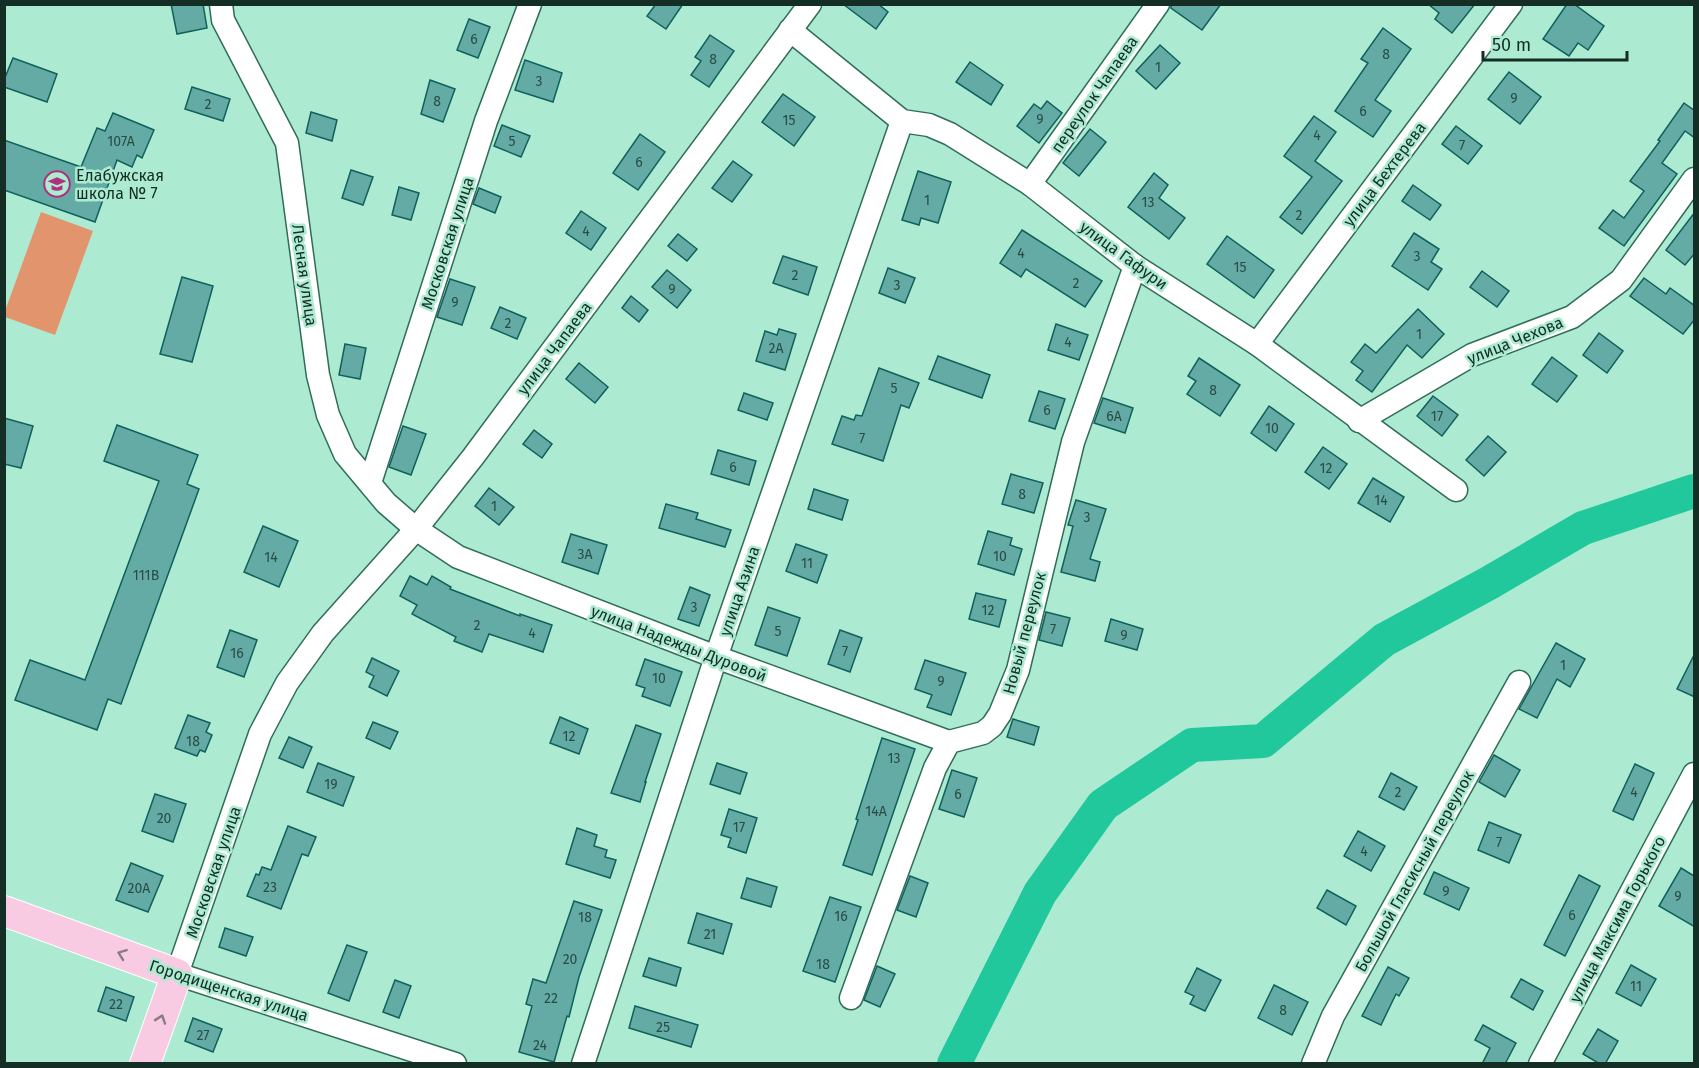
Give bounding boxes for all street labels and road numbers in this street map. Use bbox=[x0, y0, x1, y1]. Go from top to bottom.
street label: переулок Чапаева bbox=[1047, 32, 1142, 156]
street label: улица Бехтерева bbox=[1339, 118, 1430, 230]
street label: Московская улица bbox=[417, 175, 478, 312]
street label: улица Гафури bbox=[1076, 217, 1171, 294]
street label: Лесная улица bbox=[288, 223, 321, 327]
street label: улица Чапаева bbox=[513, 298, 596, 399]
street label: улица Чехова bbox=[1464, 313, 1566, 368]
street label: улица Азина bbox=[715, 544, 764, 639]
street label: Новый переулок bbox=[999, 569, 1050, 696]
street label: улица Надежды Дуровой bbox=[588, 601, 769, 686]
street label: Большой Гласисный переулок bbox=[1351, 767, 1478, 975]
street label: Московская улица bbox=[182, 804, 245, 940]
street label: улица Максима Горького bbox=[1565, 833, 1669, 1006]
street label: Городищенская улица bbox=[147, 956, 311, 1025]

